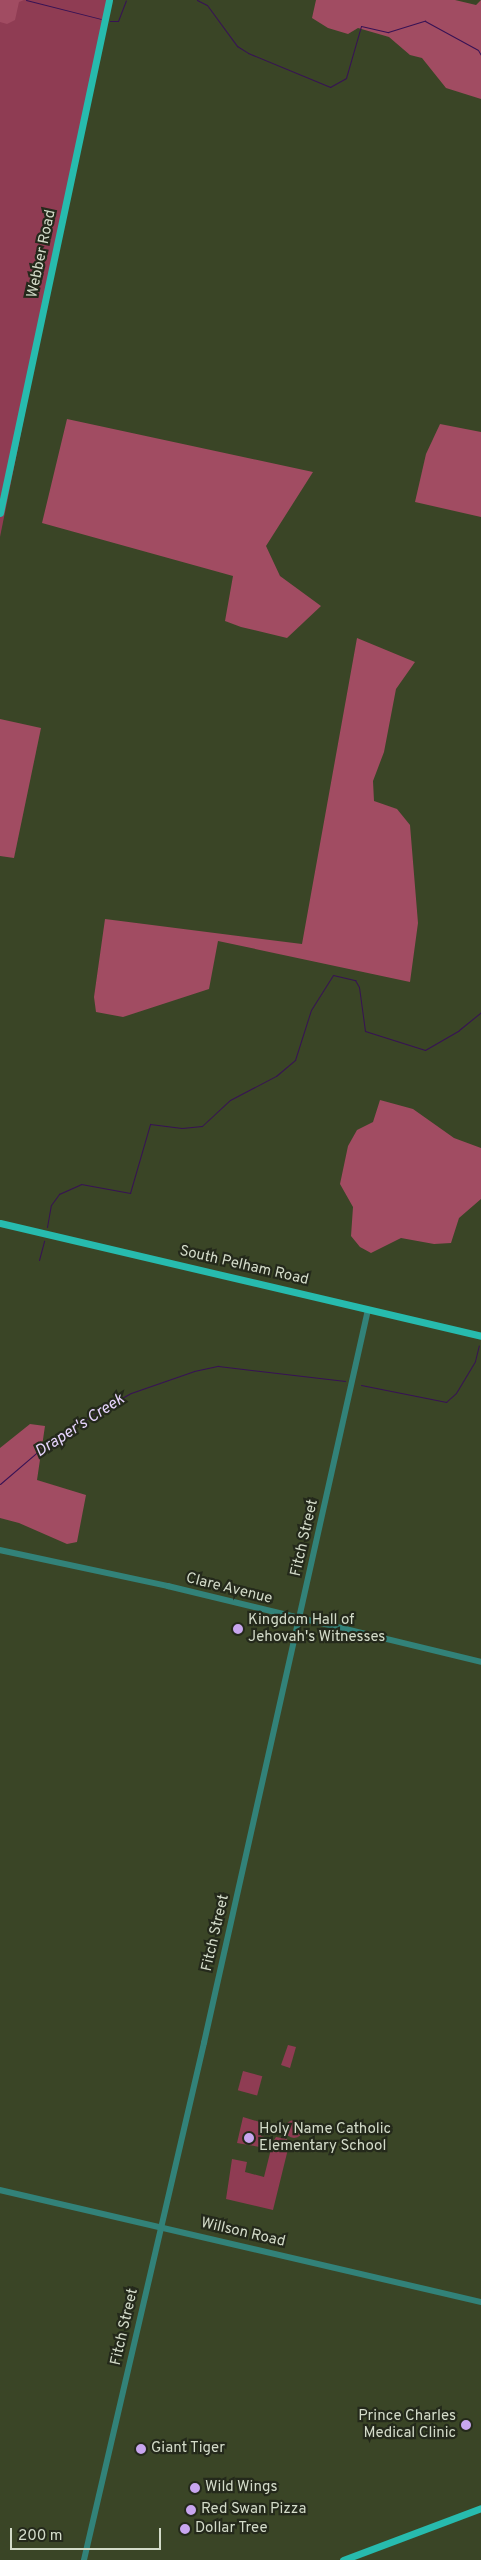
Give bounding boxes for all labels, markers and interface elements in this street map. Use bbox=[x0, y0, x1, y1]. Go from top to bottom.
street label: Webber Road bbox=[24, 208, 60, 300]
street label: South Pelham Road bbox=[178, 1242, 310, 1290]
water label: Draper's Creek bbox=[32, 1390, 128, 1462]
street label: Fitch Street bbox=[287, 1498, 323, 1578]
street label: Clare Avenue bbox=[184, 1570, 274, 1608]
place label: Kingdom Hall of Jehovah's Witnesses bbox=[248, 1611, 386, 1646]
marker: Kingdom Hall of Jehovah's Witnesses bbox=[232, 1623, 244, 1635]
street label: Fitch Street bbox=[198, 1893, 234, 1973]
place label: Holy Name Catholic Elementary School bbox=[259, 2120, 391, 2155]
marker: Holy Name Catholic Elementary School bbox=[243, 2132, 255, 2144]
street label: Willson Road bbox=[199, 2215, 287, 2251]
street label: Fitch Street bbox=[107, 2287, 143, 2367]
place label: Prince Charles Medical Clinic bbox=[358, 2407, 456, 2442]
marker: Prince Charles Medical Clinic bbox=[460, 2419, 472, 2431]
place label: Giant Tiger bbox=[151, 2440, 226, 2458]
marker: Giant Tiger bbox=[135, 2443, 147, 2455]
place label: Wild Wings bbox=[205, 2479, 278, 2497]
marker: Wild Wings bbox=[189, 2482, 201, 2494]
place label: Red Swan Pizza bbox=[201, 2501, 306, 2519]
marker: Red Swan Pizza bbox=[185, 2504, 197, 2516]
scale bar bbox=[12, 2518, 164, 2550]
place label: Dollar Tree bbox=[195, 2520, 268, 2538]
marker: Dollar Tree bbox=[179, 2523, 191, 2535]
text: 200 m bbox=[18, 2527, 63, 2546]

